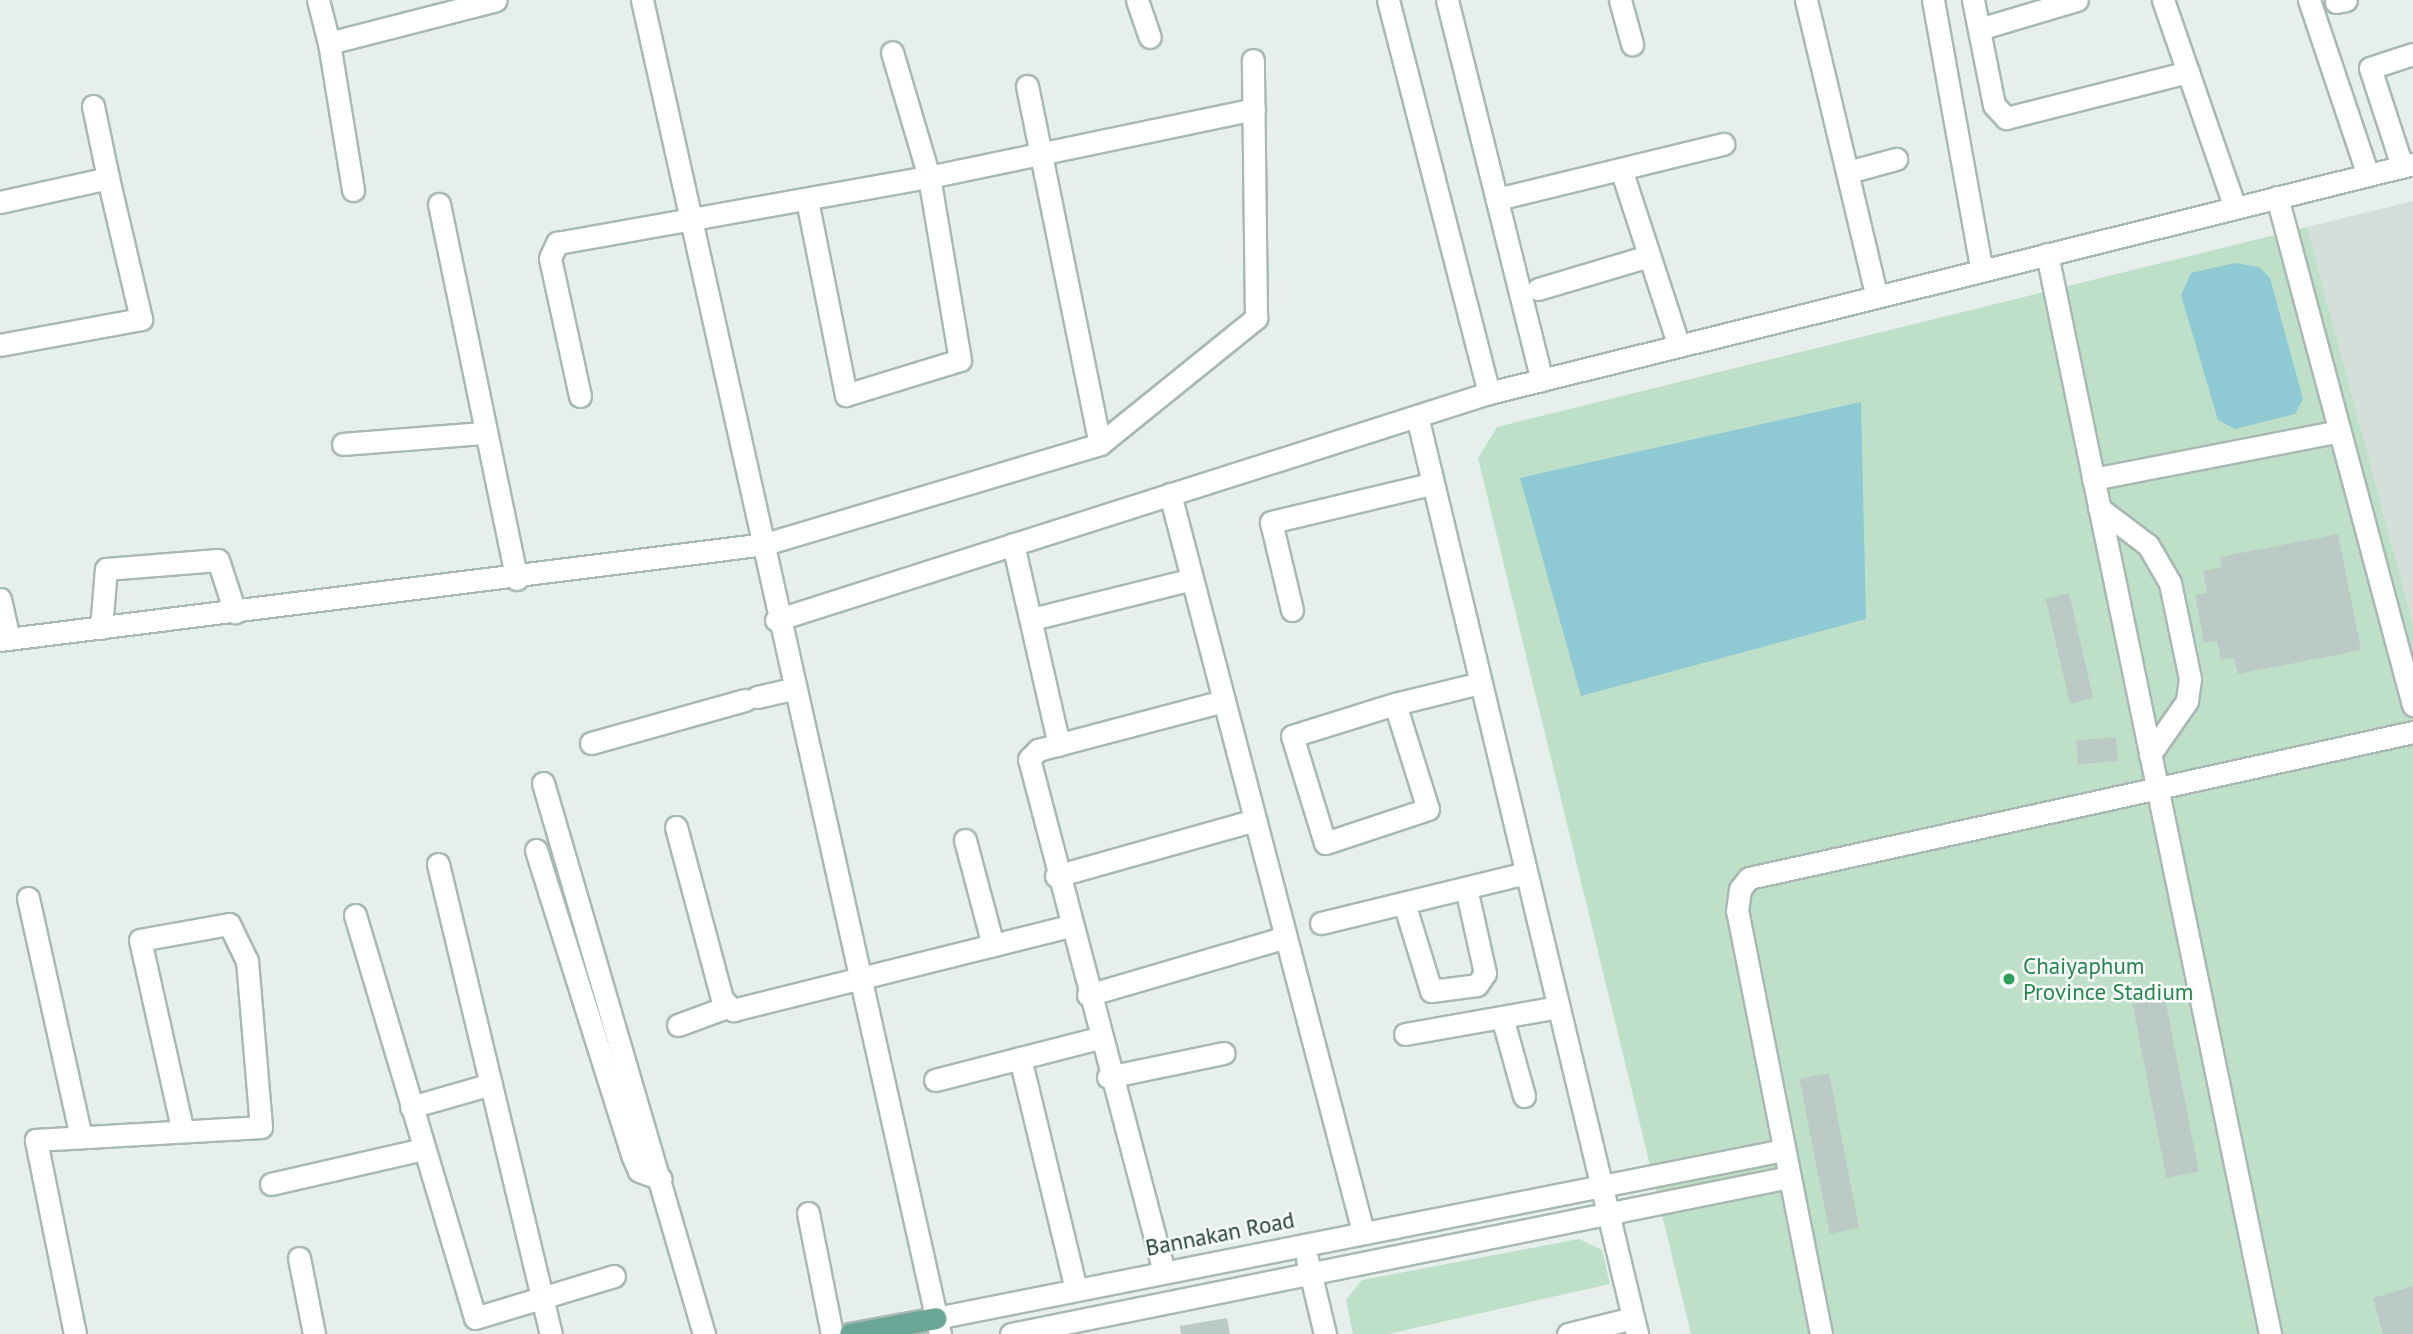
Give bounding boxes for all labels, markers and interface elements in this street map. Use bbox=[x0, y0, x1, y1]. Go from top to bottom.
place label: Chaiyaphum Province Stadium bbox=[2023, 952, 2193, 1006]
marker: Chaiyaphum Province Stadium bbox=[2001, 971, 2017, 987]
street label: Bannakan Road bbox=[1143, 1206, 1297, 1262]

